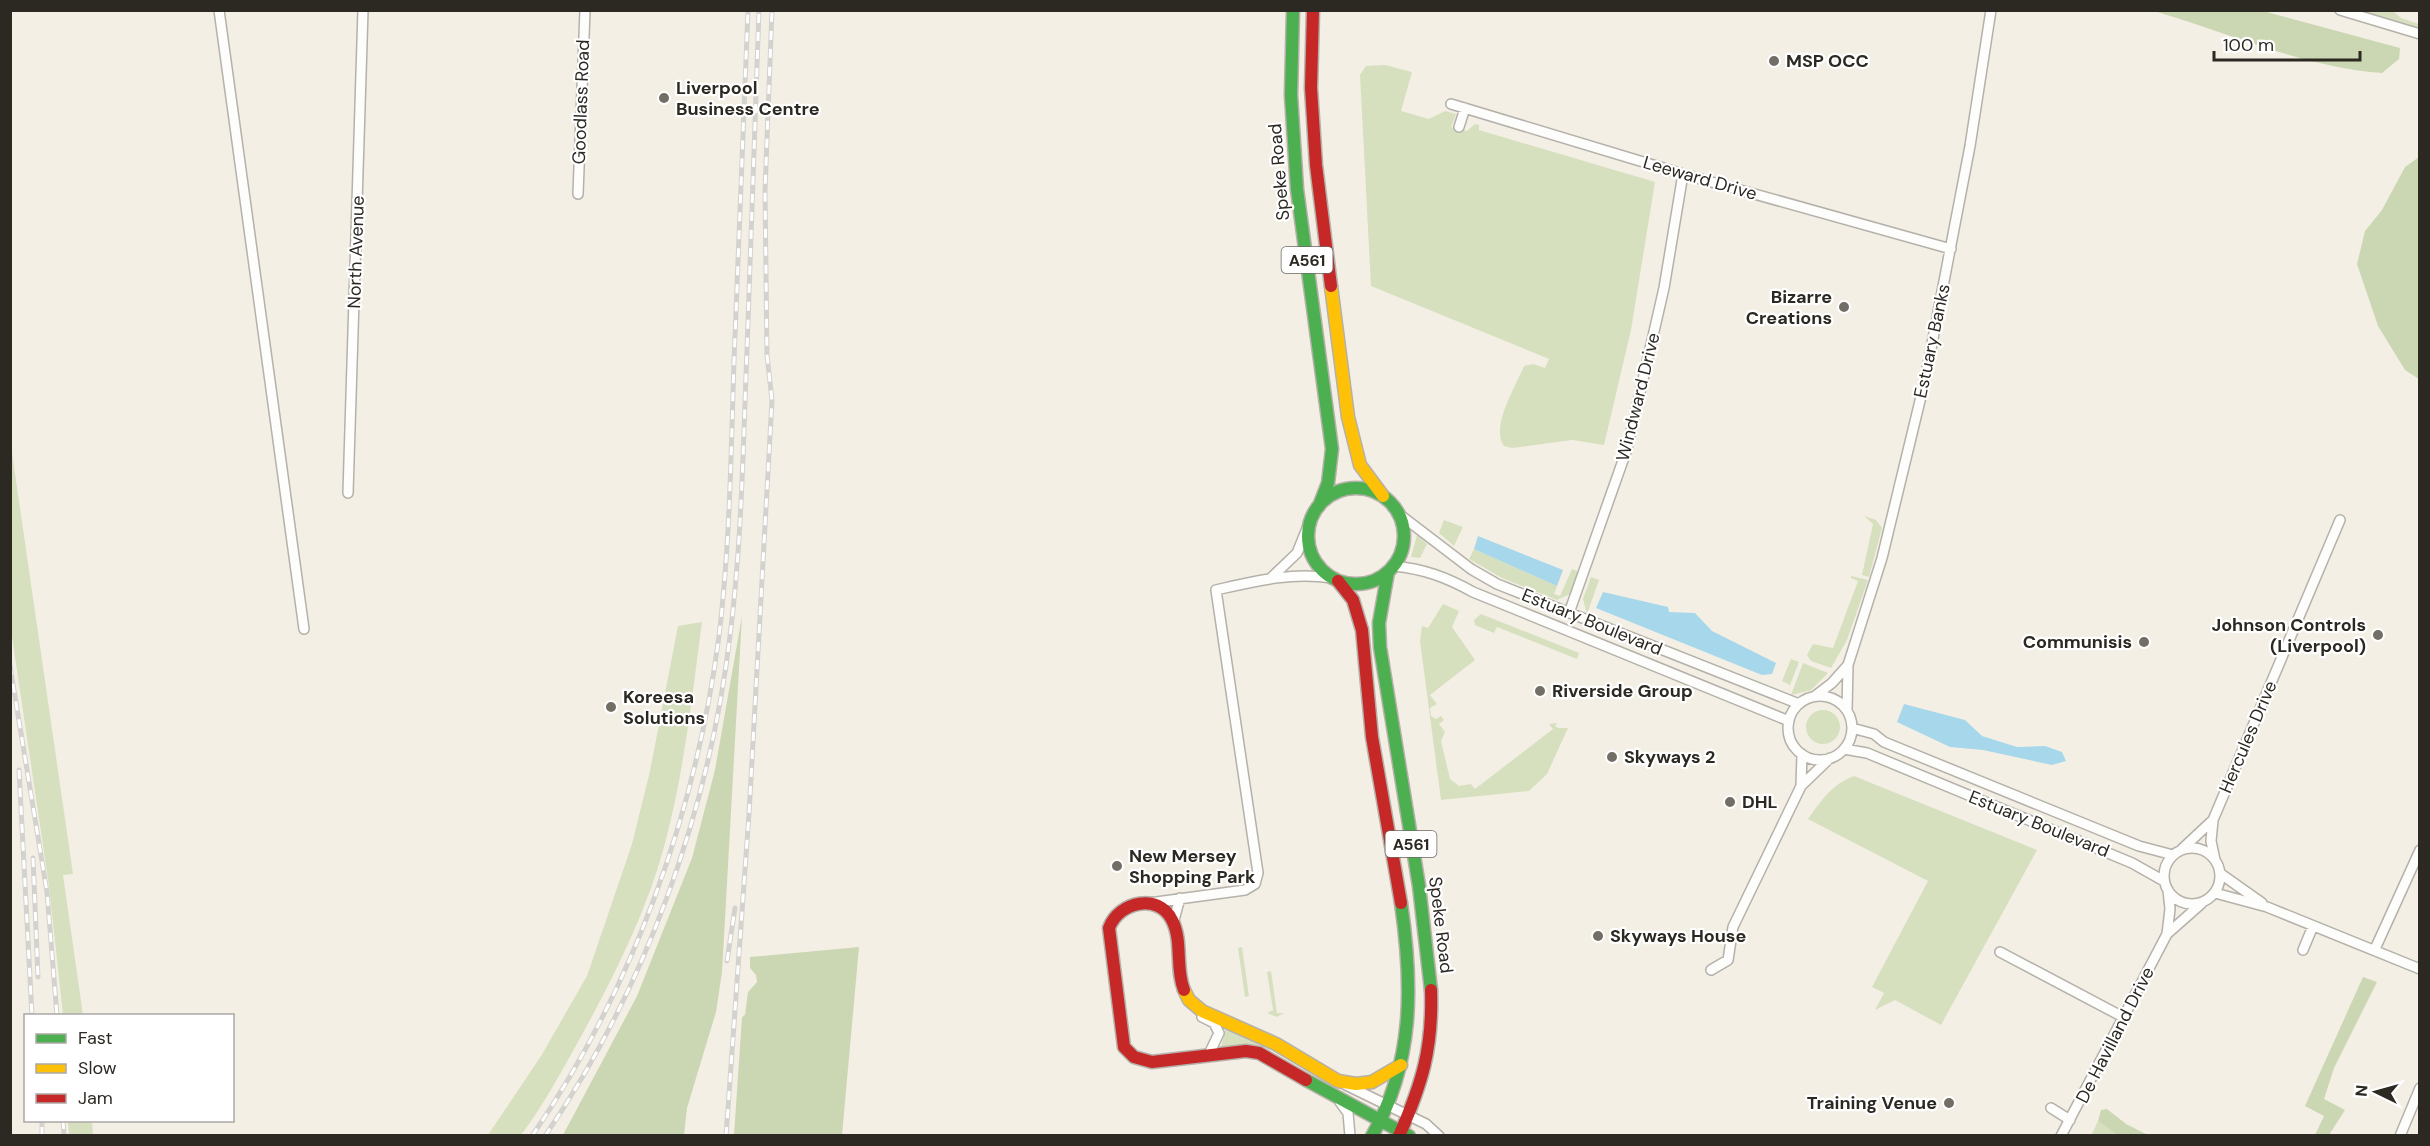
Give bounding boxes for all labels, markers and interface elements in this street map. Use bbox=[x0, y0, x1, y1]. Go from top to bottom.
scale bar bbox=[2214, 24, 2360, 62]
text: 100 m bbox=[2223, 33, 2274, 57]
street label: Goodlass Road bbox=[567, 39, 595, 165]
place label: MSP OCC bbox=[1786, 49, 1869, 73]
marker: MSP OCC bbox=[1767, 54, 1781, 68]
place label: Liverpool Business Centre bbox=[676, 76, 820, 121]
marker: Liverpool Business Centre bbox=[657, 91, 671, 105]
street label: Speke Road bbox=[1263, 122, 1295, 222]
street label: Leeward Drive bbox=[1640, 150, 1760, 206]
street label: North Avenue bbox=[342, 195, 370, 309]
road number: A561 bbox=[1282, 247, 1332, 273]
street label: Estuary Banks bbox=[1908, 282, 1956, 400]
place label: Bizarre Creations bbox=[1746, 285, 1832, 330]
marker: Bizarre Creations bbox=[1837, 300, 1851, 314]
street label: Windward Drive bbox=[1610, 330, 1666, 464]
street label: Estuary Boulevard bbox=[1518, 583, 1666, 661]
place label: Johnson Controls (Liverpool) bbox=[2211, 613, 2366, 658]
marker: Johnson Controls (Liverpool) bbox=[2371, 628, 2385, 642]
place label: Communisis bbox=[2023, 630, 2132, 654]
marker: Communisis bbox=[2137, 635, 2151, 649]
street label: Hercules Drive bbox=[2213, 677, 2283, 797]
place label: Riverside Group bbox=[1552, 679, 1693, 703]
marker: Riverside Group bbox=[1533, 684, 1547, 698]
place label: Koreesa Solutions bbox=[623, 685, 705, 730]
marker: Koreesa Solutions bbox=[604, 700, 618, 714]
place label: Skyways 2 bbox=[1624, 745, 1715, 769]
marker: Skyways 2 bbox=[1605, 750, 1619, 764]
street label: Estuary Boulevard bbox=[1965, 785, 2113, 863]
place label: DHL bbox=[1742, 790, 1778, 814]
marker: DHL bbox=[1723, 795, 1737, 809]
road number: A561 bbox=[1386, 831, 1436, 857]
place label: New Mersey Shopping Park bbox=[1129, 844, 1256, 889]
marker: New Mersey Shopping Park bbox=[1110, 859, 1124, 873]
street label: Speke Road bbox=[1423, 875, 1459, 975]
place label: Skyways House bbox=[1610, 924, 1746, 948]
marker: Skyways House bbox=[1591, 929, 1605, 943]
street label: De Havilland Drive bbox=[2070, 963, 2160, 1107]
legend bbox=[24, 1014, 234, 1122]
text: Fast bbox=[78, 1026, 113, 1050]
text: Slow bbox=[78, 1056, 117, 1080]
north arrow bbox=[2346, 1062, 2406, 1122]
text: N bbox=[2351, 1084, 2373, 1097]
text: Jam bbox=[78, 1086, 113, 1110]
place label: Training Venue bbox=[1807, 1091, 1937, 1115]
marker: Training Venue bbox=[1942, 1096, 1956, 1110]

